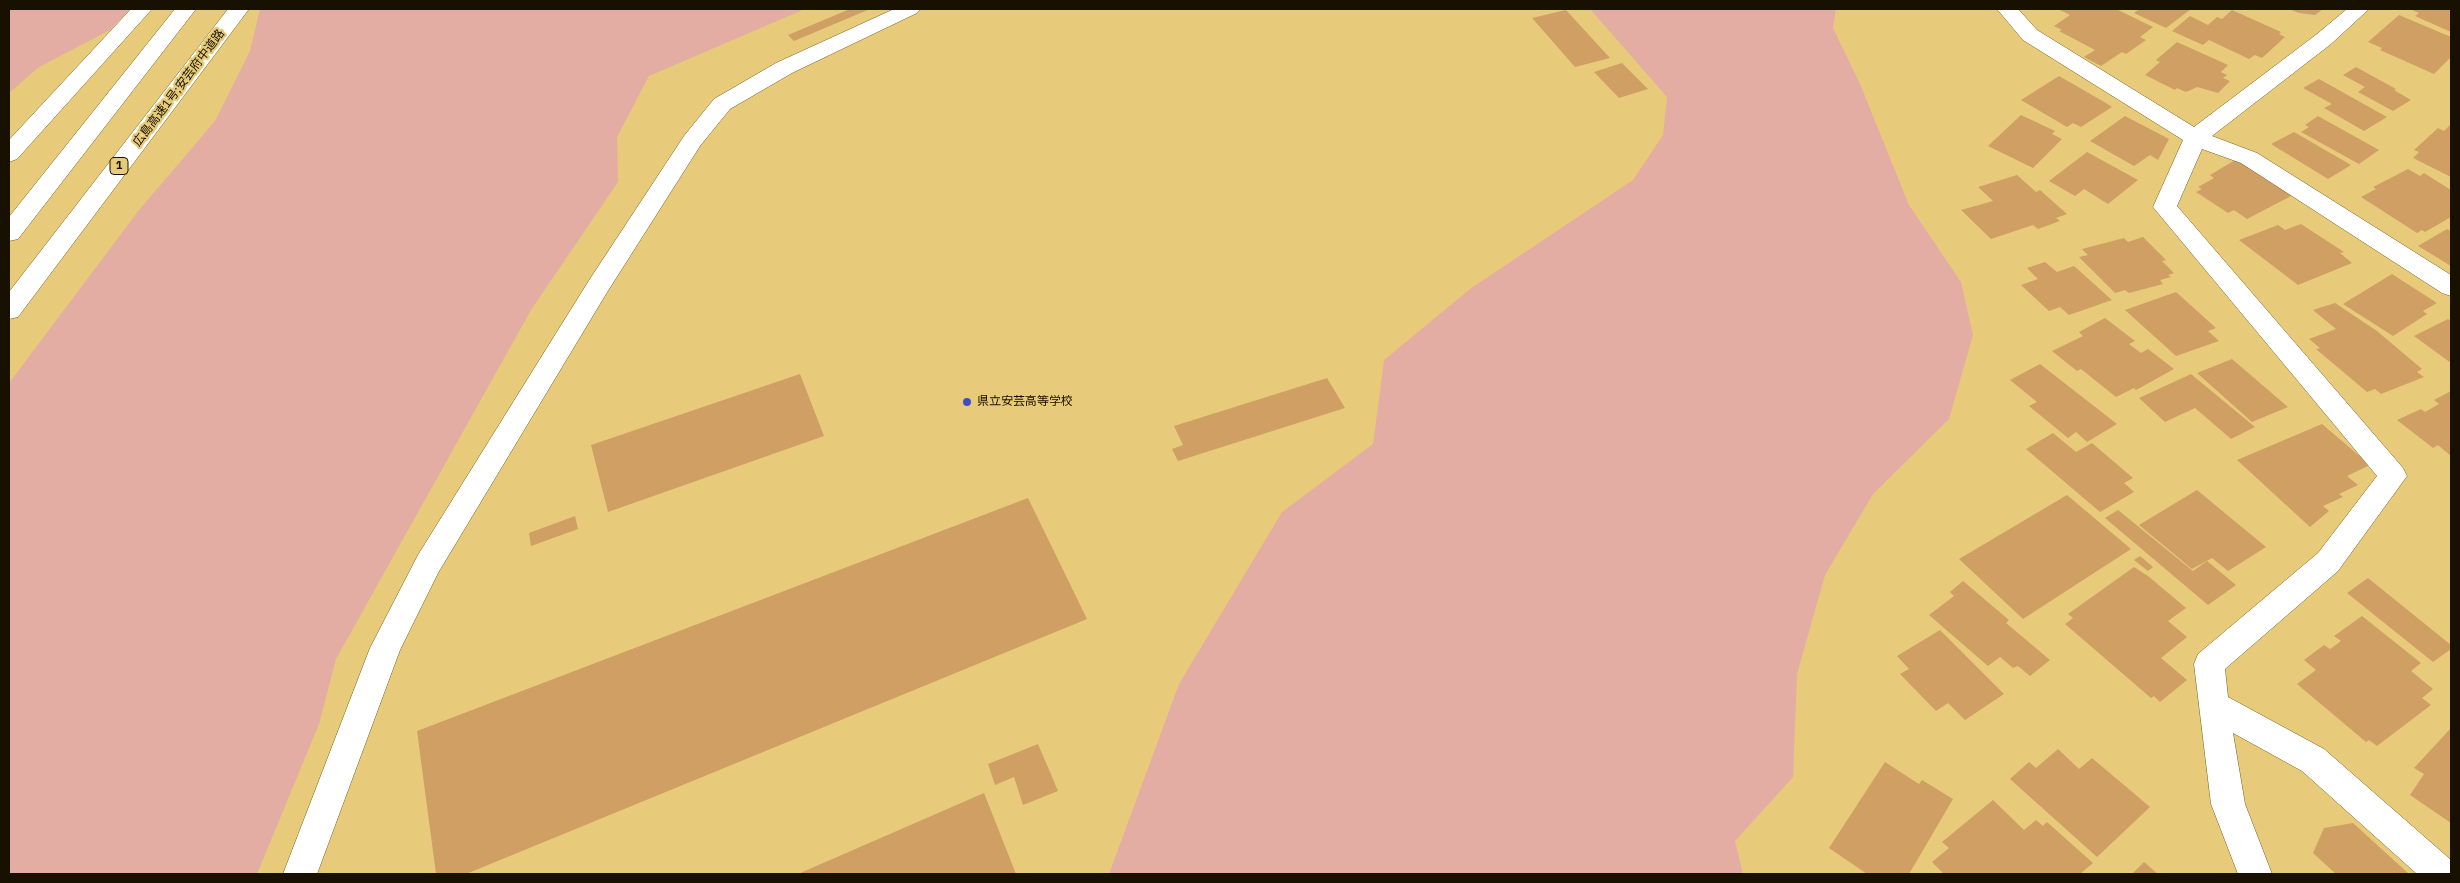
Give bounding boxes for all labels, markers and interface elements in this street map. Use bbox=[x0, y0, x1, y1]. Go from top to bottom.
street label: 広島高速1号;安芸府中道路 bbox=[130, 27, 228, 149]
road number: 1 bbox=[110, 158, 128, 175]
place label: 県立安芸高等学校 bbox=[977, 395, 1073, 409]
marker: 県立安芸高等学校 bbox=[961, 396, 973, 408]

